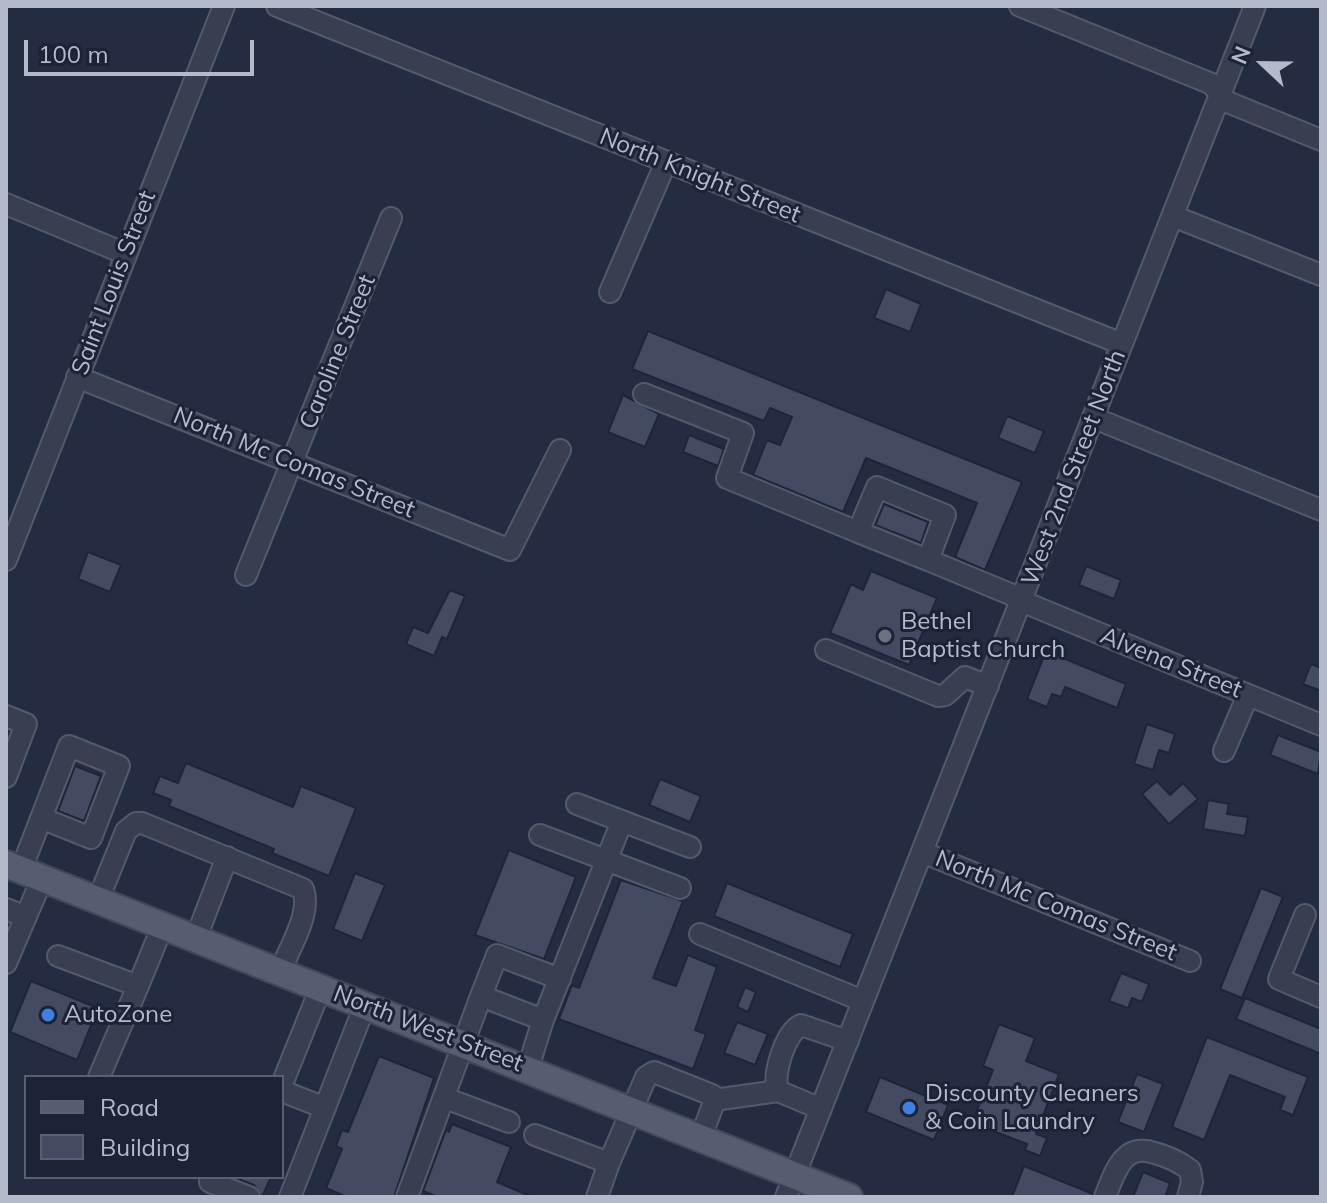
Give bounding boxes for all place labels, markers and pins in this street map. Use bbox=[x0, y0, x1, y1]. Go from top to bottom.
place label: Bethel Baptist Church bbox=[901, 608, 1065, 664]
marker: Bethel Baptist Church bbox=[876, 627, 894, 645]
place label: AutoZone bbox=[64, 1001, 172, 1029]
marker: AutoZone bbox=[39, 1006, 57, 1024]
place label: Discounty Cleaners & Coin Laundry bbox=[925, 1080, 1139, 1136]
marker: Discounty Cleaners & Coin Laundry bbox=[900, 1099, 918, 1117]

